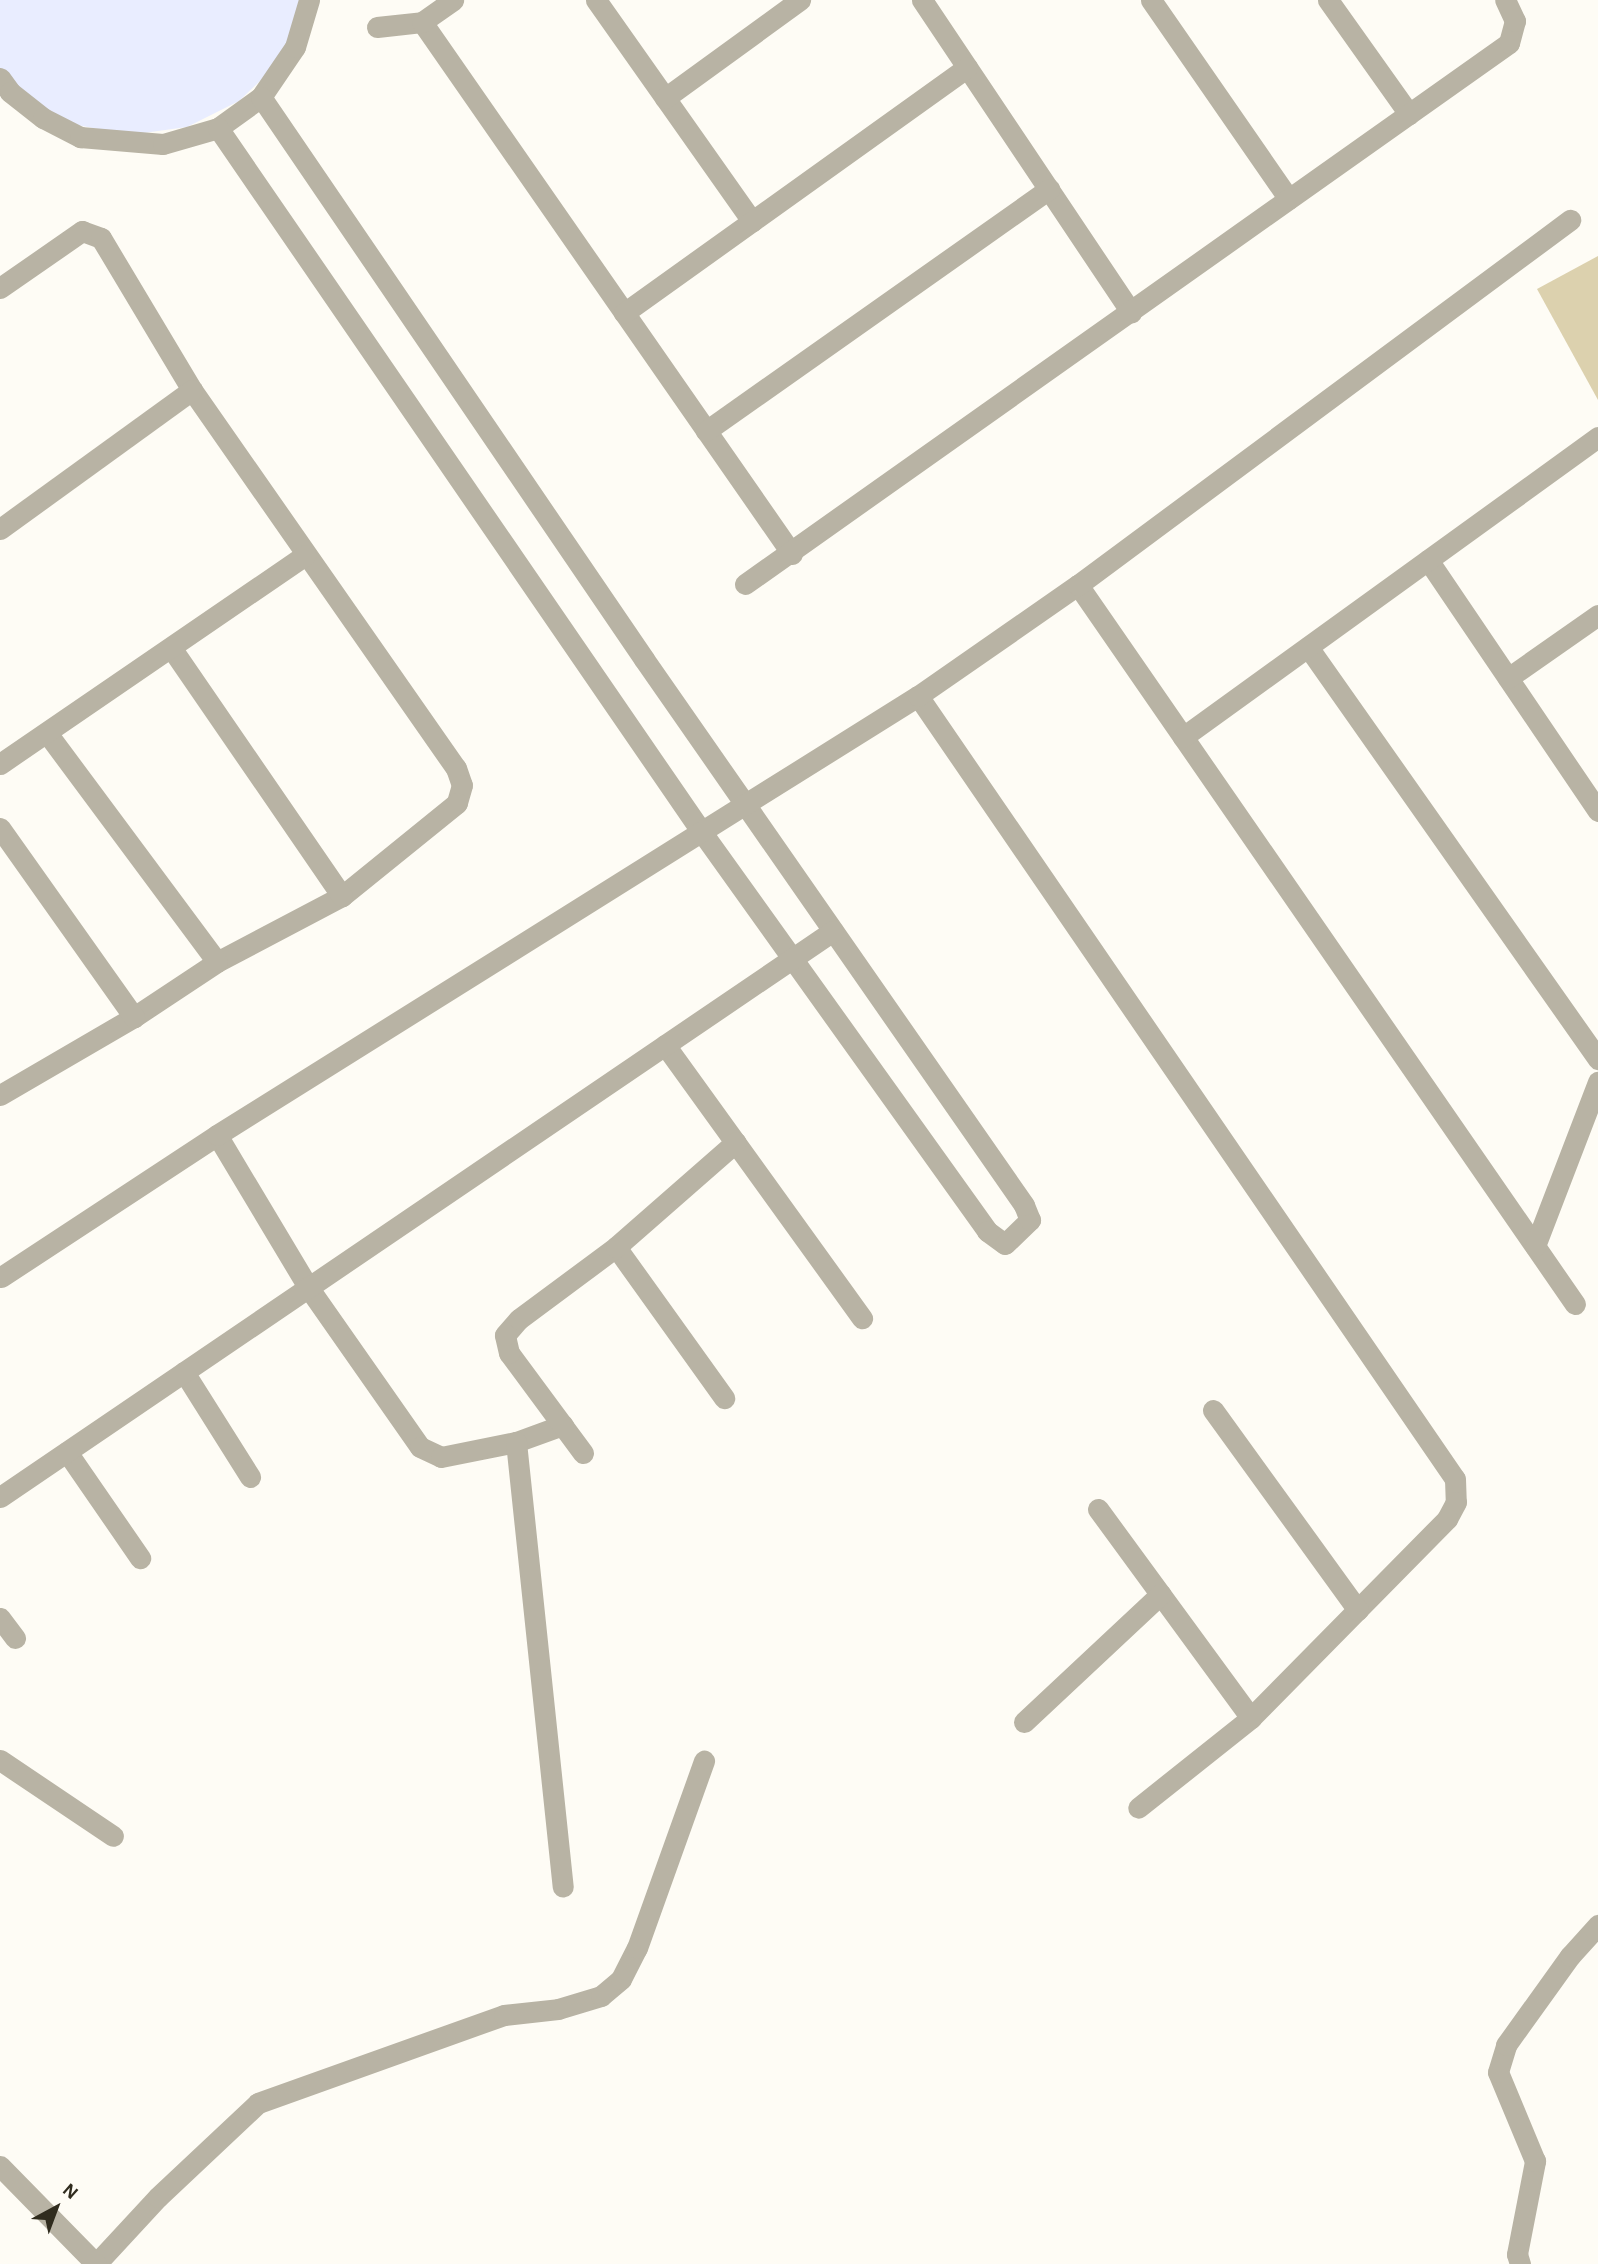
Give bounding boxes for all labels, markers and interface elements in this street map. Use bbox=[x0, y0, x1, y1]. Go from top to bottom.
north arrow bbox=[21, 2173, 91, 2243]
text: N bbox=[59, 2180, 81, 2203]

